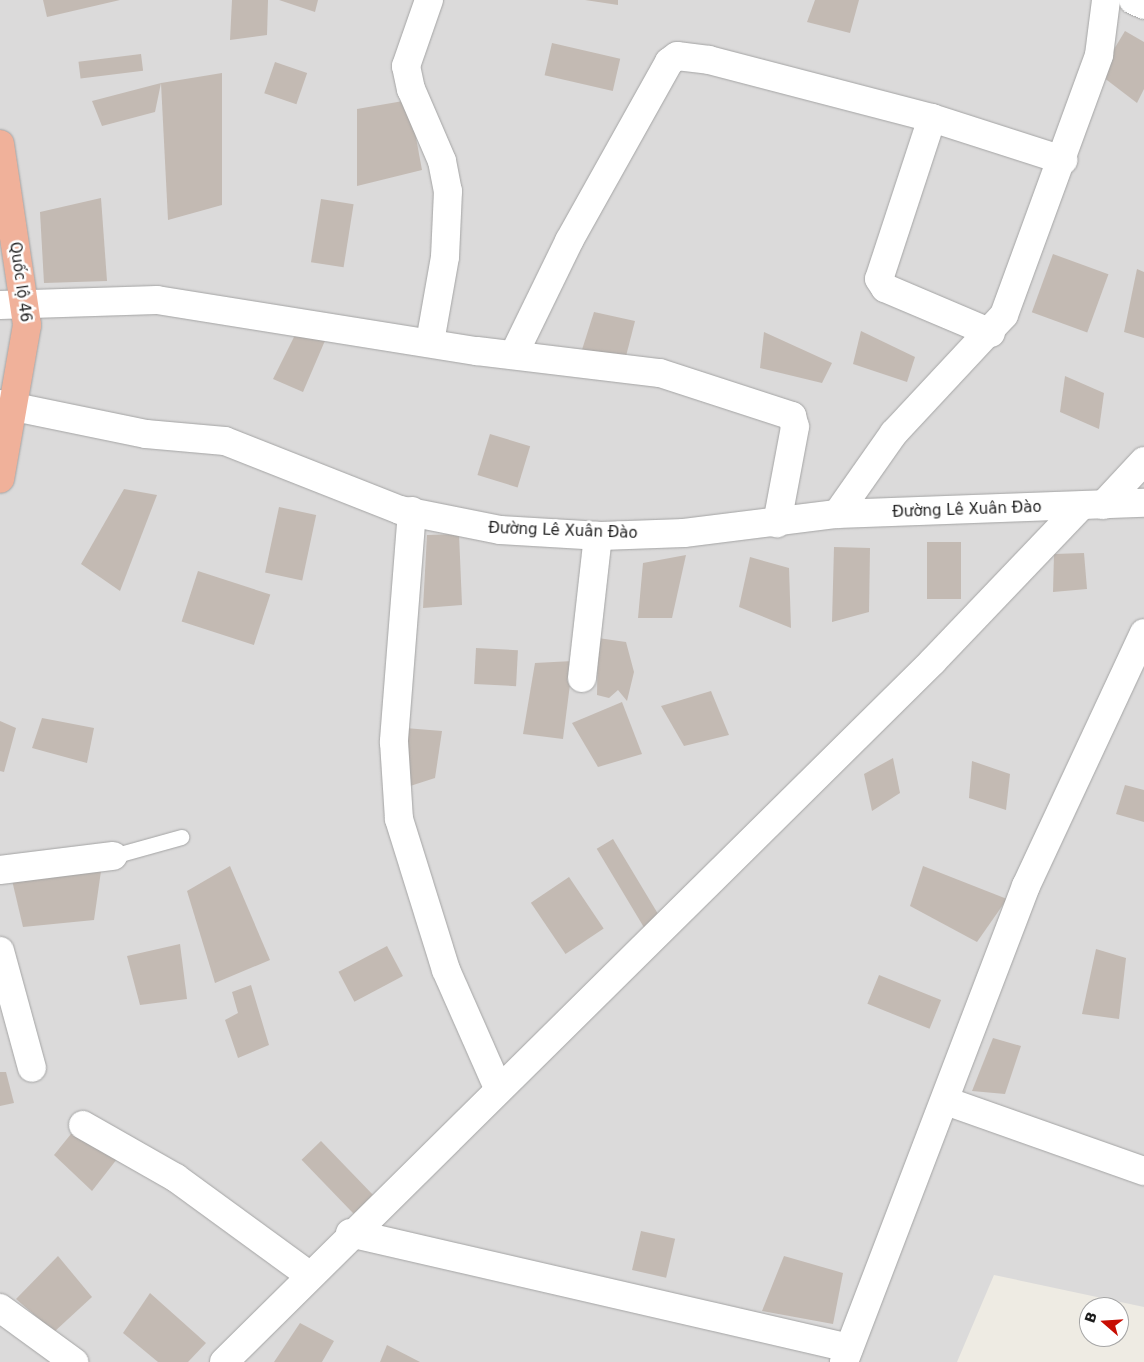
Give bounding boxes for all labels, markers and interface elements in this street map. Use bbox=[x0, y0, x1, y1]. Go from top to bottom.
street label: Quốc lộ 46 bbox=[5, 241, 35, 323]
street label: Đường Lê Xuân Đào bbox=[892, 498, 1042, 522]
street label: Đường Lê Xuân Đào bbox=[488, 519, 638, 543]
north arrow bbox=[1079, 1297, 1129, 1347]
text: B bbox=[1081, 1310, 1100, 1325]

